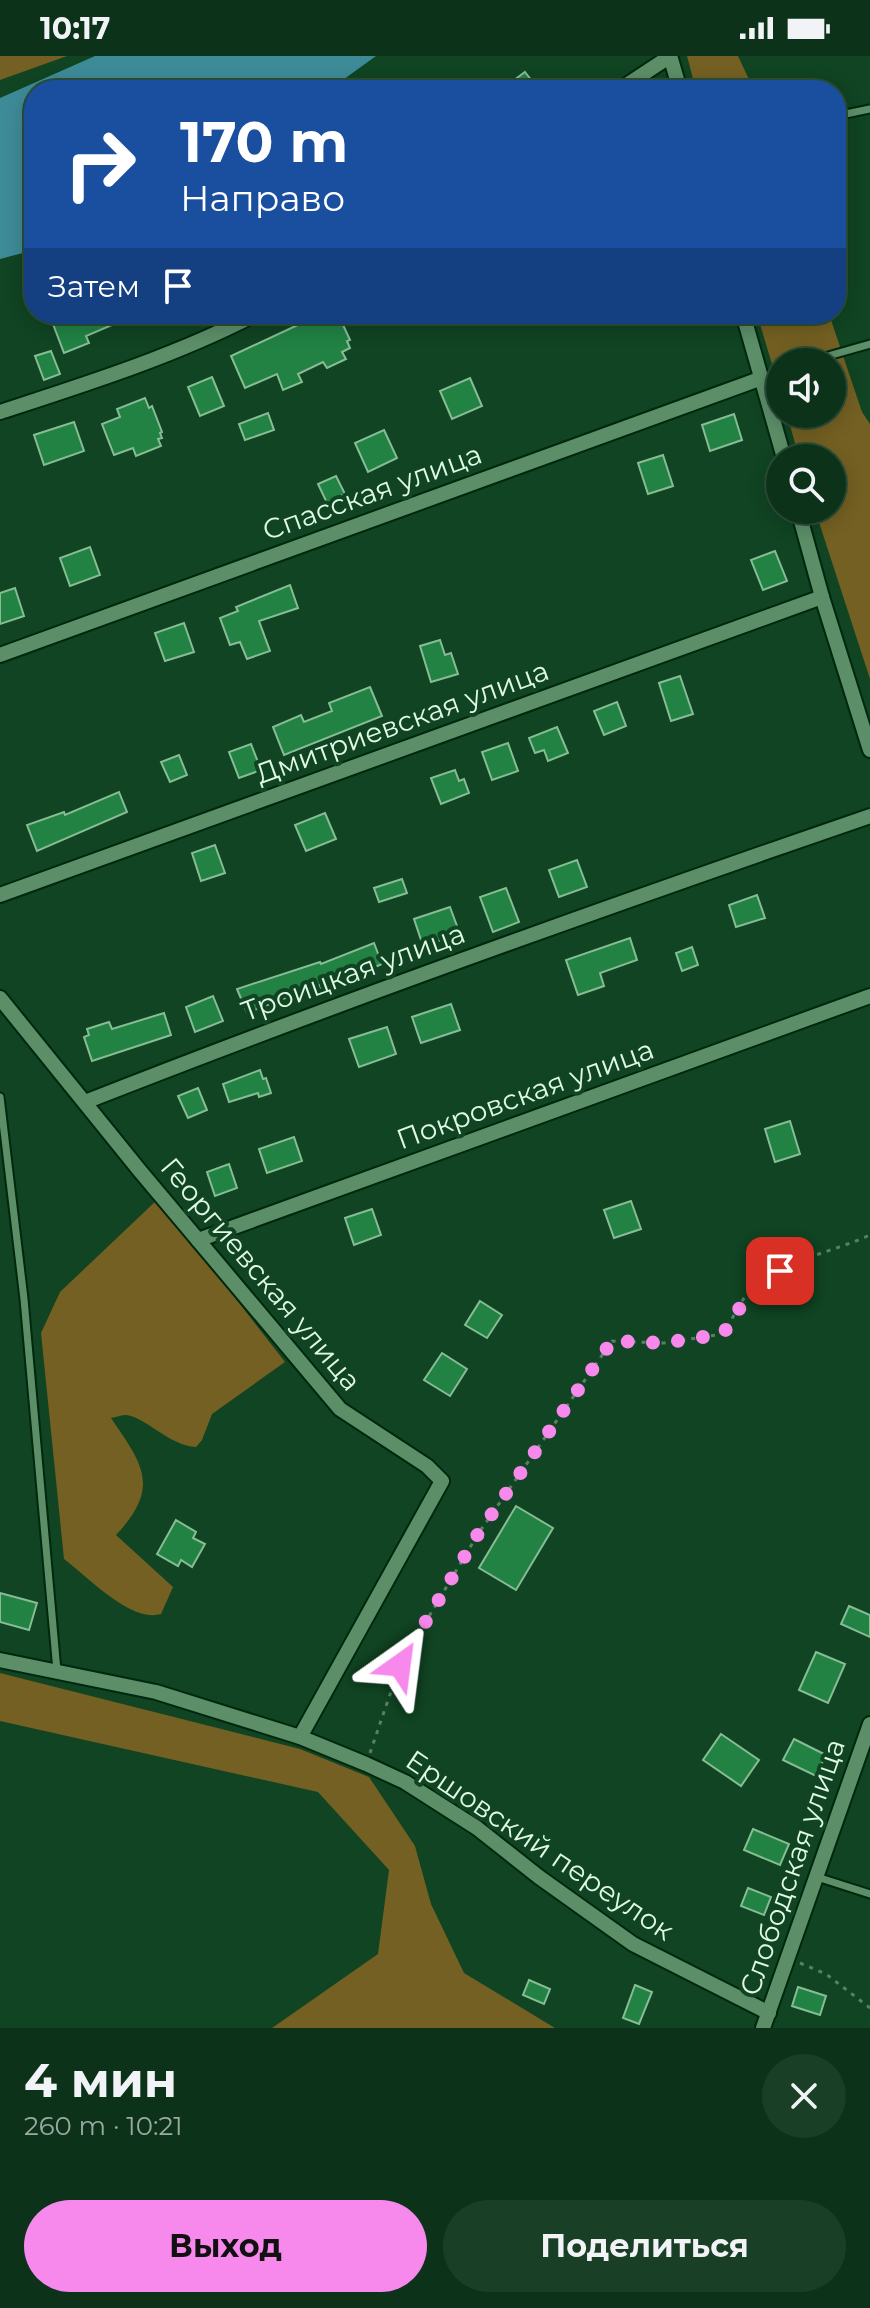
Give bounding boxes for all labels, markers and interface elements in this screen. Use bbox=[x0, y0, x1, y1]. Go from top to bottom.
text: 10:17 bbox=[40, 10, 110, 47]
text: 170 m bbox=[180, 108, 348, 176]
icon: right bbox=[48, 112, 152, 216]
text: Направо bbox=[180, 176, 345, 220]
icon: arrive bbox=[156, 264, 200, 308]
text: Затем bbox=[48, 268, 140, 305]
map controls bbox=[766, 348, 846, 524]
button: sound bbox=[766, 348, 846, 428]
street label: Спасская улица bbox=[258, 437, 486, 547]
button: search bbox=[766, 444, 846, 524]
street label: Дмитриевская улица bbox=[251, 653, 553, 791]
street label: Троицкая улица bbox=[237, 916, 469, 1028]
street label: Покровская улица bbox=[392, 1032, 658, 1156]
street label: Георгиевская улица bbox=[154, 1151, 368, 1397]
pin bbox=[746, 1237, 814, 1305]
icon: arrive bbox=[758, 1249, 802, 1293]
position arrow bbox=[358, 1623, 442, 1707]
street label: Слободская улица bbox=[732, 1734, 852, 2000]
street label: Ершовский переулок bbox=[400, 1743, 680, 1947]
text: 4 мин bbox=[24, 2051, 177, 2109]
button: close bbox=[762, 2054, 846, 2138]
text: 260 m · 10:21 bbox=[24, 2110, 183, 2142]
button: Выход bbox=[24, 2200, 427, 2292]
button: Поделиться bbox=[443, 2200, 846, 2292]

